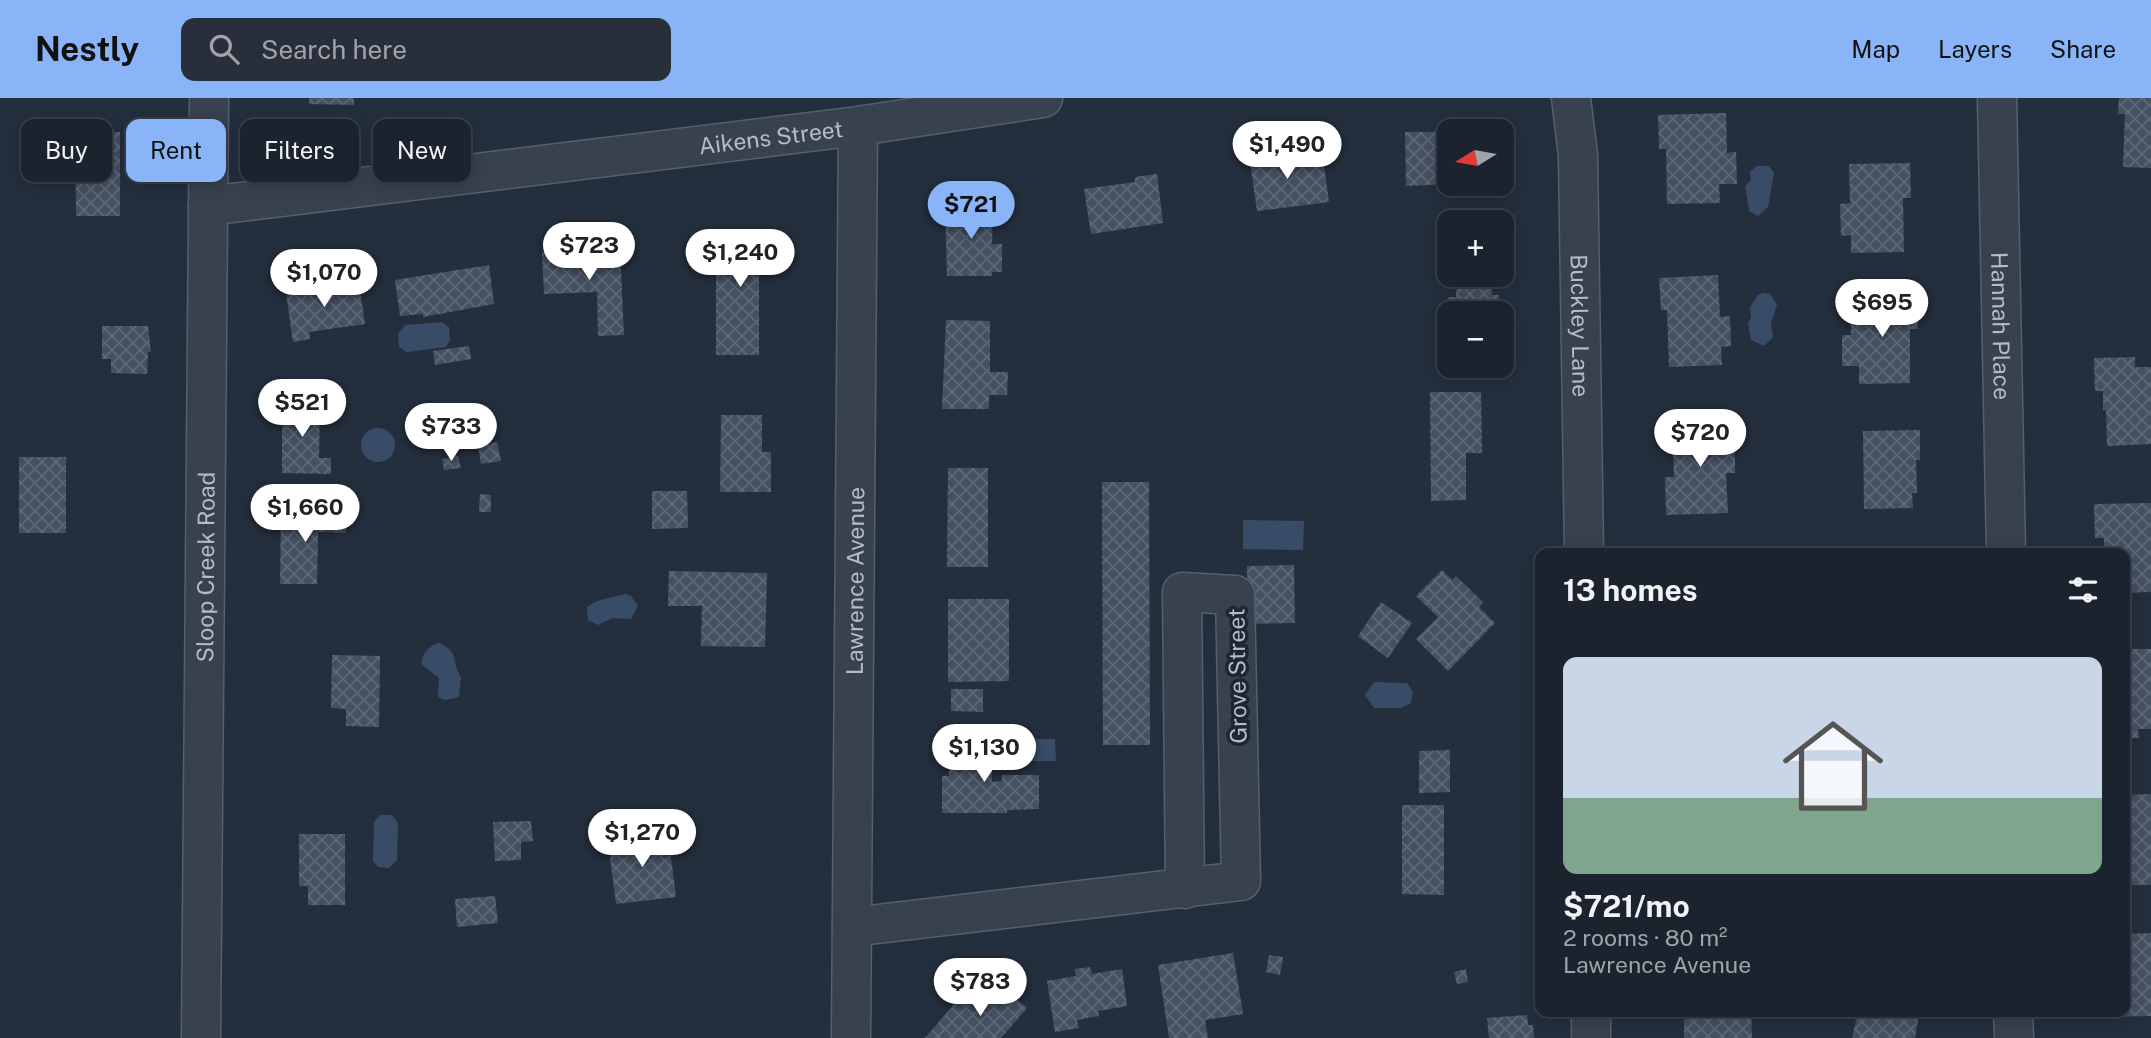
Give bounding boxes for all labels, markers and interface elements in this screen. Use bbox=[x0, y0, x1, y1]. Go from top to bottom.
search box bbox=[181, 18, 671, 81]
text: Nestly bbox=[35, 30, 139, 68]
icon: search bbox=[205, 30, 243, 68]
text: Search here bbox=[261, 34, 407, 65]
text: Map bbox=[1851, 35, 1900, 63]
text: Layers bbox=[1938, 35, 2012, 63]
text: Share bbox=[2050, 35, 2116, 63]
street label: Aikens Street bbox=[697, 114, 844, 159]
chip: Buy bbox=[21, 119, 112, 182]
chip: Rent bbox=[126, 119, 226, 182]
chip: Filters bbox=[240, 119, 359, 182]
chip: New bbox=[373, 119, 471, 182]
north arrow bbox=[1437, 119, 1514, 196]
map controls bbox=[1437, 119, 1514, 378]
pin: $1,490 bbox=[1230, 122, 1344, 181]
text: $1,490 bbox=[1249, 130, 1325, 157]
pin: $721 bbox=[930, 181, 1012, 241]
text: $721 bbox=[944, 190, 998, 217]
button: + bbox=[1437, 210, 1514, 287]
pin: $723 bbox=[548, 222, 630, 282]
pin: $1,240 bbox=[683, 230, 797, 289]
text: $723 bbox=[559, 231, 619, 258]
text: $1,240 bbox=[702, 238, 778, 265]
pin: $1,070 bbox=[267, 250, 381, 309]
street label: Hannah Place bbox=[1987, 252, 2016, 400]
street label: Buckley Lane bbox=[1566, 254, 1595, 397]
text: $1,070 bbox=[286, 258, 362, 285]
pin: $695 bbox=[1841, 280, 1923, 339]
text: $695 bbox=[1851, 288, 1913, 315]
button: − bbox=[1437, 301, 1514, 378]
pin: $521 bbox=[261, 380, 343, 439]
text: $521 bbox=[274, 388, 330, 415]
pin: $733 bbox=[410, 404, 492, 463]
pin: $720 bbox=[1659, 410, 1741, 469]
text: $733 bbox=[421, 412, 481, 439]
text: $720 bbox=[1670, 418, 1730, 445]
street label: Sloop Creek Road bbox=[191, 472, 219, 662]
pin: $1,660 bbox=[248, 484, 362, 544]
street label: Lawrence Avenue bbox=[840, 487, 869, 675]
text: $1,660 bbox=[267, 493, 343, 520]
icon: filters bbox=[2064, 571, 2102, 609]
text: 13 homes bbox=[1563, 572, 1698, 608]
street label: Grove Street bbox=[1222, 608, 1252, 744]
icon: home bbox=[1770, 703, 1896, 829]
pin: $1,130 bbox=[927, 724, 1041, 784]
text: $1,130 bbox=[948, 733, 1020, 760]
pin: $1,270 bbox=[585, 810, 699, 869]
text: $1,270 bbox=[604, 818, 680, 845]
text: $721/mo bbox=[1563, 888, 1690, 924]
text: 2 rooms · 80 m² bbox=[1563, 924, 1728, 951]
text: Lawrence Avenue bbox=[1563, 951, 1751, 978]
pin: $783 bbox=[939, 958, 1021, 1018]
text: $783 bbox=[950, 967, 1010, 994]

